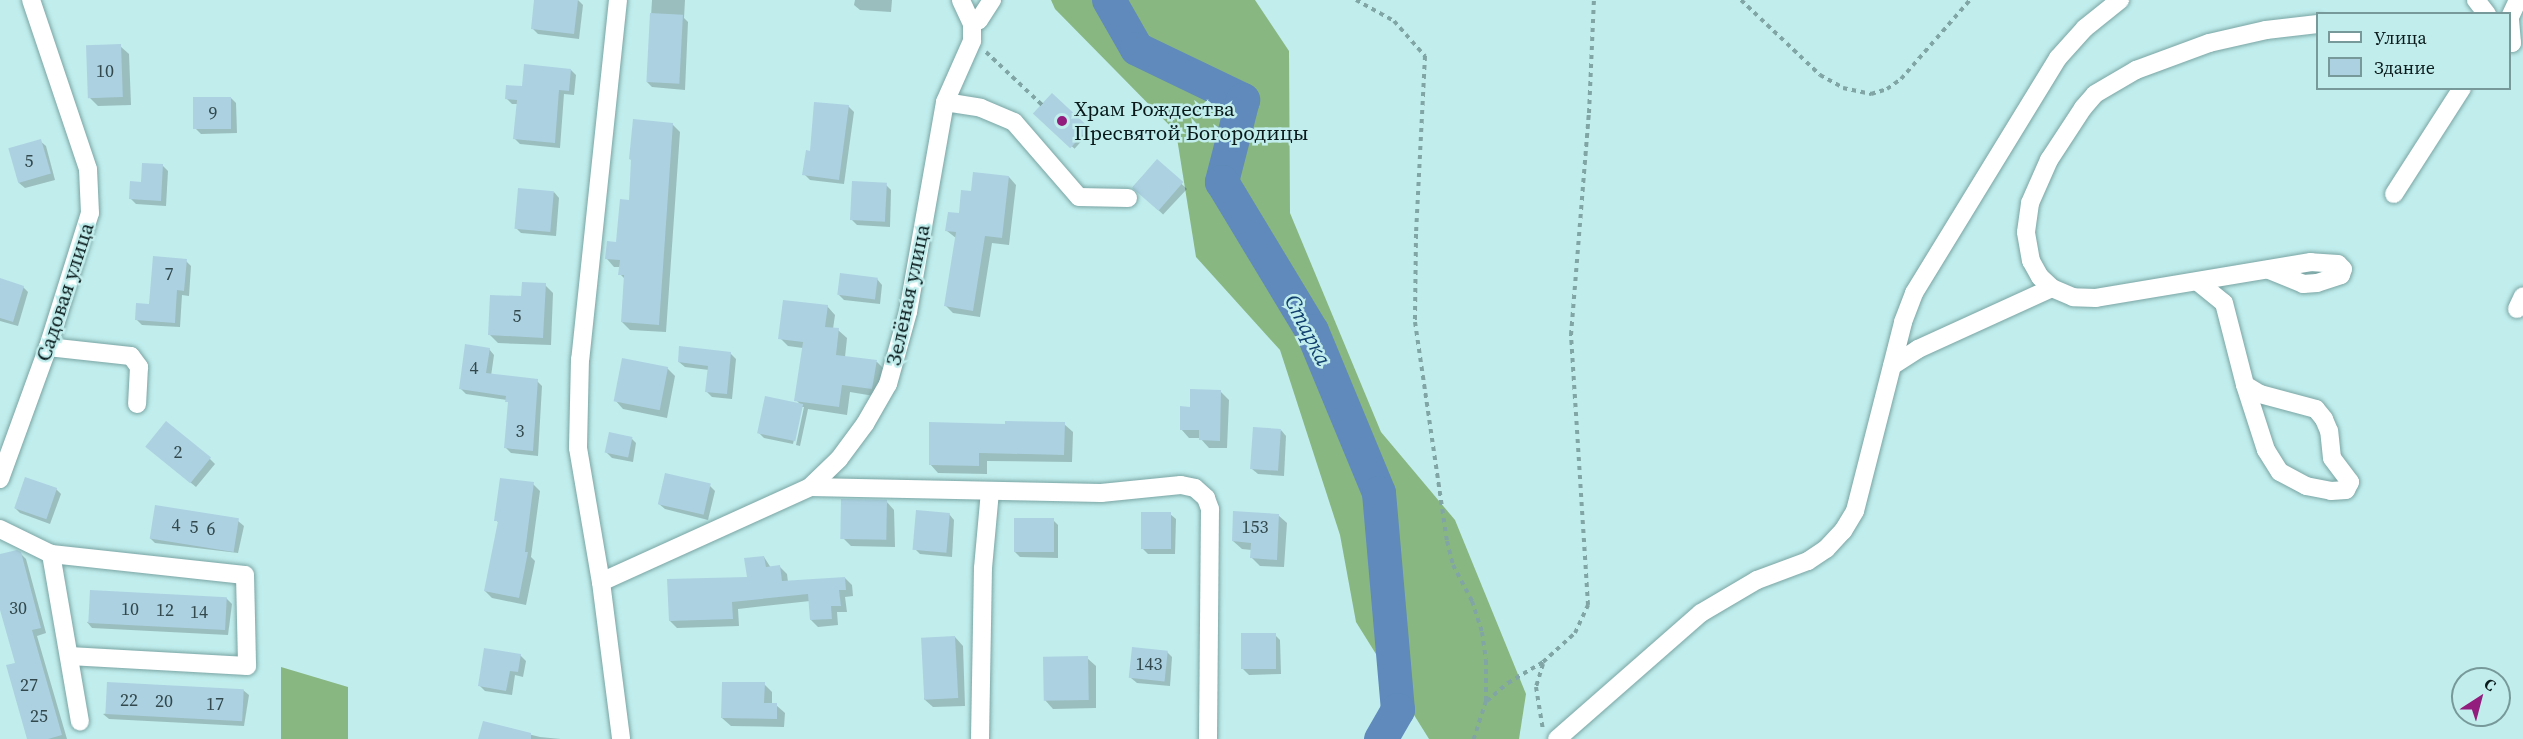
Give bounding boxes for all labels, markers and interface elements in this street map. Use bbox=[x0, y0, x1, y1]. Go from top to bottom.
legend bbox=[2316, 12, 2511, 90]
text: Улица bbox=[2374, 25, 2427, 50]
text: Здание bbox=[2374, 55, 2435, 80]
house number: 10 bbox=[96, 60, 114, 82]
place label: Храм Рождества Пресвятой Богородицы bbox=[1074, 96, 1309, 146]
house number: 9 bbox=[209, 102, 217, 124]
marker: Храм Рождества Пресвятой Богородицы bbox=[1055, 114, 1069, 128]
house number: 5 bbox=[25, 150, 33, 172]
street label: Садовая улица bbox=[31, 220, 99, 364]
street label: Зелёная улица bbox=[881, 222, 935, 368]
house number: 7 bbox=[165, 263, 173, 285]
water label: Старка bbox=[1279, 290, 1337, 370]
house number: 5 bbox=[513, 305, 521, 327]
house number: 4 bbox=[470, 357, 478, 379]
house number: 3 bbox=[516, 420, 524, 442]
house number: 2 bbox=[174, 441, 182, 463]
house number: 4 bbox=[172, 514, 180, 536]
house number: 5 bbox=[190, 516, 198, 538]
house number: 153 bbox=[1242, 516, 1268, 538]
house number: 6 bbox=[207, 518, 215, 540]
house number: 30 bbox=[9, 597, 27, 619]
house number: 10 bbox=[121, 598, 139, 620]
house number: 12 bbox=[156, 599, 174, 621]
house number: 14 bbox=[190, 601, 208, 623]
house number: 143 bbox=[1136, 653, 1162, 675]
north arrow bbox=[2451, 667, 2511, 727]
text: С bbox=[2480, 672, 2501, 696]
house number: 27 bbox=[20, 674, 38, 696]
house number: 22 bbox=[120, 689, 138, 711]
house number: 20 bbox=[155, 690, 173, 712]
house number: 17 bbox=[206, 693, 224, 715]
house number: 25 bbox=[30, 705, 48, 727]

